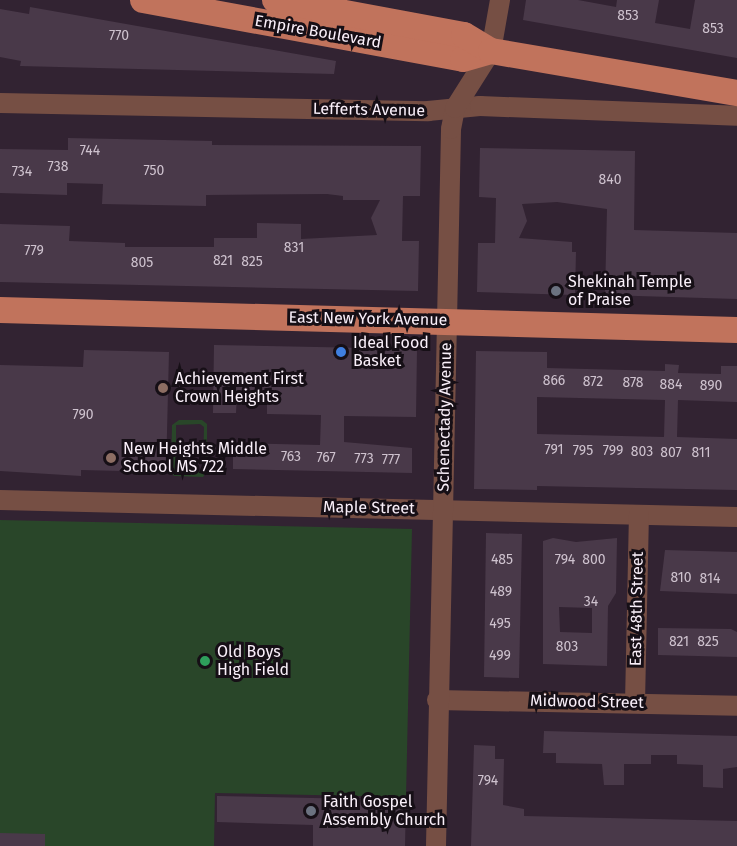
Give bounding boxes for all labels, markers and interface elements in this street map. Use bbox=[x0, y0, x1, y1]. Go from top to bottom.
house number: 853 bbox=[617, 8, 639, 24]
street label: Empire Boulevard bbox=[253, 11, 383, 53]
house number: 853 bbox=[702, 21, 724, 37]
house number: 770 bbox=[109, 28, 129, 44]
street label: Lefferts Avenue bbox=[313, 99, 425, 121]
house number: 744 bbox=[80, 143, 100, 159]
house number: 738 bbox=[48, 159, 68, 175]
house number: 750 bbox=[144, 163, 164, 179]
house number: 734 bbox=[12, 164, 32, 180]
house number: 840 bbox=[599, 172, 621, 188]
house number: 831 bbox=[284, 240, 304, 256]
house number: 779 bbox=[24, 243, 44, 259]
house number: 821 bbox=[213, 253, 233, 269]
house number: 825 bbox=[241, 254, 263, 270]
house number: 805 bbox=[131, 255, 153, 271]
place label: Shekinah Temple of Praise bbox=[568, 272, 692, 310]
marker: Shekinah Temple of Praise bbox=[549, 284, 563, 298]
street label: East New York Avenue bbox=[289, 308, 447, 330]
place label: Ideal Food Basket bbox=[353, 333, 429, 371]
street label: Schenectady Avenue bbox=[434, 342, 456, 492]
marker: Ideal Food Basket bbox=[334, 345, 348, 359]
place label: Achievement First Crown Heights bbox=[175, 369, 304, 407]
house number: 866 bbox=[543, 373, 565, 389]
house number: 872 bbox=[583, 374, 603, 390]
house number: 878 bbox=[622, 375, 644, 391]
house number: 884 bbox=[660, 377, 682, 393]
house number: 890 bbox=[700, 378, 722, 394]
marker: Achievement First Crown Heights bbox=[156, 381, 170, 395]
house number: 790 bbox=[72, 407, 94, 423]
place label: New Heights Middle School MS 722 bbox=[123, 439, 267, 477]
house number: 791 bbox=[544, 442, 564, 458]
house number: 795 bbox=[573, 443, 593, 459]
house number: 799 bbox=[603, 443, 623, 459]
house number: 803 bbox=[631, 444, 653, 460]
house number: 807 bbox=[660, 445, 682, 461]
house number: 811 bbox=[691, 445, 711, 461]
house number: 763 bbox=[281, 449, 301, 465]
house number: 767 bbox=[316, 450, 336, 466]
marker: New Heights Middle School MS 722 bbox=[104, 451, 118, 465]
house number: 773 bbox=[354, 451, 374, 467]
house number: 777 bbox=[382, 452, 400, 468]
street label: Maple Street bbox=[323, 498, 415, 518]
house number: 485 bbox=[491, 552, 513, 568]
house number: 794 bbox=[555, 552, 575, 568]
house number: 800 bbox=[582, 552, 606, 568]
street label: East 48th Street bbox=[626, 552, 648, 666]
house number: 810 bbox=[670, 570, 692, 586]
house number: 814 bbox=[700, 571, 720, 587]
house number: 489 bbox=[490, 584, 512, 600]
house number: 34 bbox=[584, 594, 598, 610]
house number: 495 bbox=[489, 616, 511, 632]
house number: 821 bbox=[669, 634, 689, 650]
house number: 825 bbox=[697, 634, 719, 650]
house number: 803 bbox=[556, 639, 578, 655]
place label: Old Boys High Field bbox=[217, 642, 289, 680]
house number: 499 bbox=[489, 648, 511, 664]
marker: Old Boys High Field bbox=[198, 654, 212, 668]
street label: Midwood Street bbox=[530, 691, 644, 713]
house number: 794 bbox=[478, 773, 498, 789]
place label: Faith Gospel Assembly Church bbox=[323, 792, 446, 830]
marker: Faith Gospel Assembly Church bbox=[304, 804, 318, 818]

